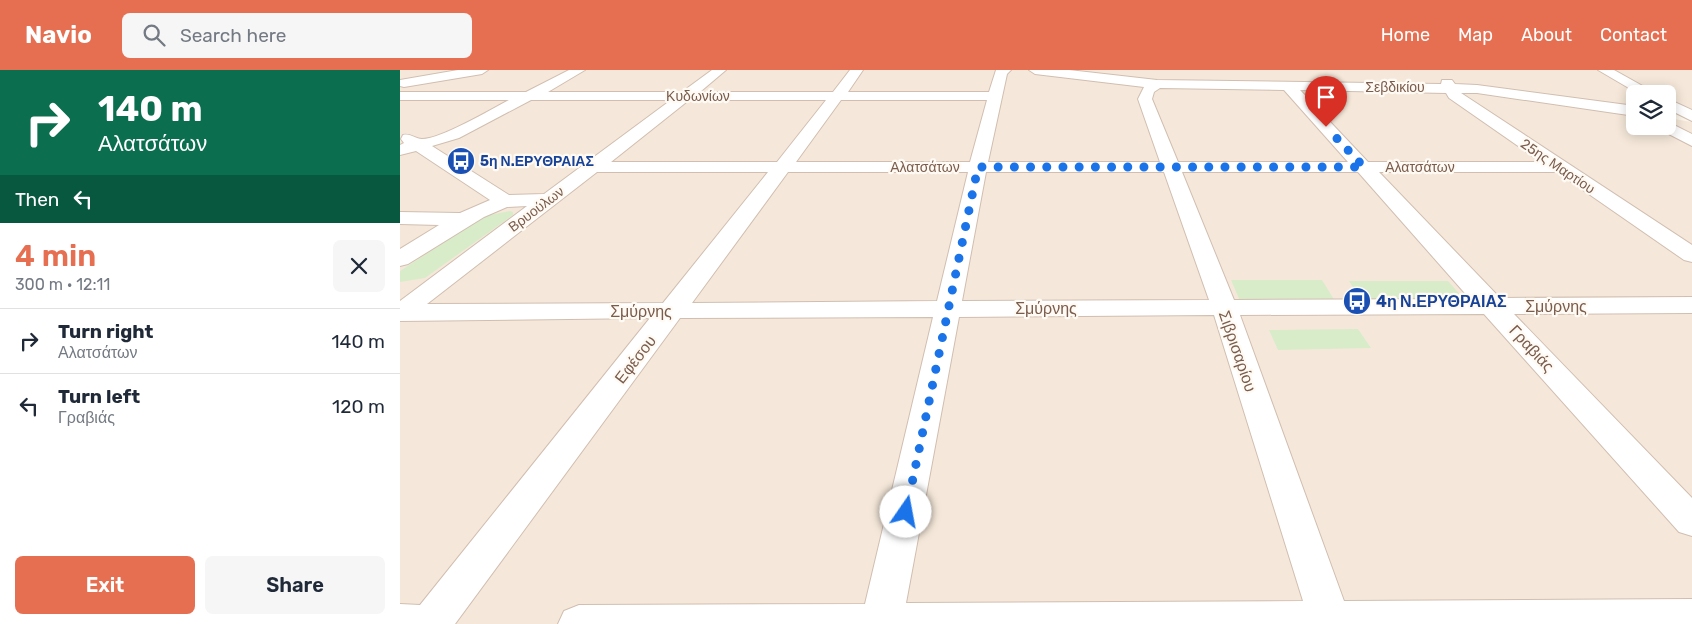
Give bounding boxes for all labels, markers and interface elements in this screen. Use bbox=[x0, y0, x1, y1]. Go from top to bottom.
search box bbox=[122, 13, 472, 58]
text: Navio bbox=[25, 21, 92, 49]
icon: search bbox=[140, 21, 168, 49]
text: Search here bbox=[180, 24, 286, 47]
text: Home bbox=[1381, 24, 1430, 46]
text: Map bbox=[1458, 24, 1493, 46]
text: About bbox=[1521, 24, 1572, 46]
text: Contact bbox=[1600, 24, 1667, 46]
pin bbox=[1305, 76, 1347, 127]
street label: Σεβδικίου bbox=[1365, 79, 1425, 96]
icon: arrive bbox=[1312, 83, 1340, 111]
map controls bbox=[1626, 85, 1676, 135]
button: layers bbox=[1626, 85, 1676, 135]
text: 140 m bbox=[98, 88, 203, 130]
street label: Κυδωνίων bbox=[666, 88, 730, 105]
icon: right bbox=[15, 90, 80, 155]
text: Αλατσάτων bbox=[98, 130, 207, 157]
street label: 25ης Μαρτίου bbox=[1517, 135, 1598, 198]
bus stop icon: 5η Ν.ΕΡΥΘΡΑΙΑΣ bbox=[446, 146, 476, 176]
place label: 5η Ν.ΕΡΥΘΡΑΙΑΣ bbox=[480, 153, 594, 170]
street label: Αλατσάτων bbox=[890, 159, 960, 176]
street label: Αλατσάτων bbox=[1385, 159, 1455, 176]
street label: Βρυούλων bbox=[505, 183, 567, 236]
icon: left bbox=[69, 185, 97, 213]
text: Then bbox=[15, 188, 59, 211]
text: 4 min bbox=[15, 238, 96, 274]
button: close bbox=[333, 240, 385, 292]
text: 300 m · 12:11 bbox=[15, 275, 110, 294]
bus stop icon: 4η Ν.ΕΡΥΘΡΑΙΑΣ bbox=[1342, 286, 1372, 316]
place label: 4η Ν.ΕΡΥΘΡΑΙΑΣ bbox=[1376, 292, 1507, 311]
street label: Σμύρνης bbox=[1525, 297, 1587, 316]
street label: Σμύρνης bbox=[1015, 299, 1077, 318]
street label: Σμύρνης bbox=[610, 302, 672, 321]
street label: Σιβρισαρίου bbox=[1215, 308, 1260, 394]
text: Turn right bbox=[58, 320, 153, 343]
street label: Γραβιάς bbox=[1505, 321, 1558, 376]
icon: right bbox=[15, 327, 43, 355]
text: 140 m bbox=[331, 330, 385, 353]
street label: Εφέσου bbox=[611, 332, 660, 387]
text: Αλατσάτων bbox=[58, 343, 137, 362]
text: Turn left bbox=[58, 385, 140, 408]
icon: left bbox=[15, 392, 43, 420]
text: 120 m bbox=[332, 395, 385, 418]
text: Γραβιάς bbox=[58, 408, 115, 427]
position arrow bbox=[879, 485, 931, 537]
button: Exit bbox=[15, 556, 195, 614]
button: Share bbox=[205, 556, 385, 614]

